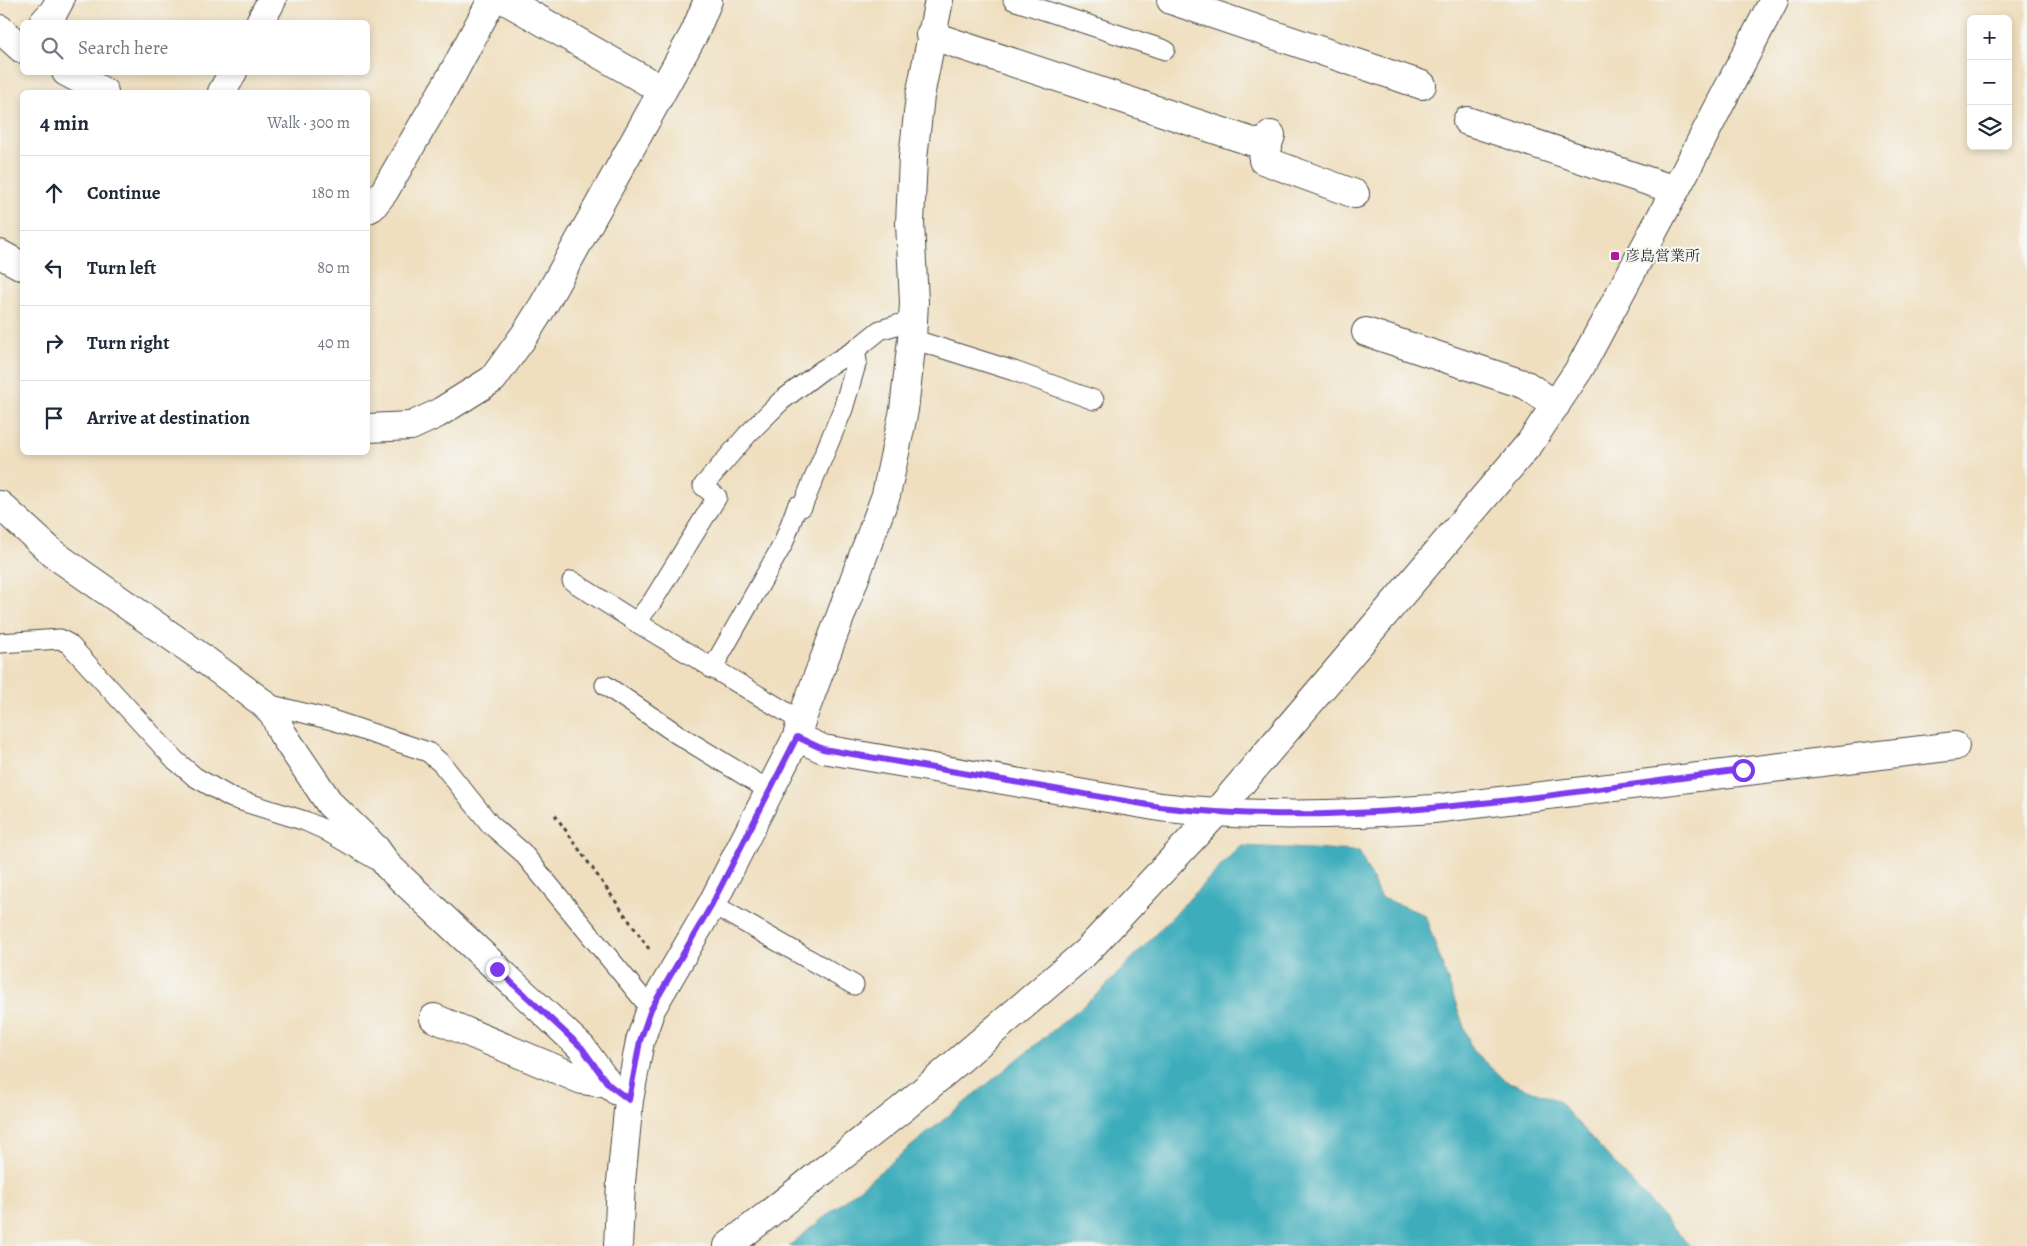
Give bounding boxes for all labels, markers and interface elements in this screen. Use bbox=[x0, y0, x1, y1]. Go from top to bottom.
map controls bbox=[1967, 15, 2012, 150]
button: + bbox=[1967, 15, 2012, 60]
search box bbox=[20, 20, 370, 75]
icon: search bbox=[38, 34, 66, 62]
text: Search here bbox=[78, 35, 168, 61]
button: − bbox=[1967, 60, 2012, 105]
button: layers bbox=[1967, 105, 2012, 150]
text: 4 min bbox=[40, 109, 89, 137]
text: Walk · 300 m bbox=[267, 112, 350, 134]
icon: ahead bbox=[40, 179, 68, 207]
text: Continue bbox=[87, 180, 161, 206]
text: 180 m bbox=[312, 182, 350, 204]
place label: 彦島営業所 bbox=[1625, 246, 1700, 266]
marker: 彦島営業所 bbox=[1609, 250, 1621, 262]
icon: left bbox=[40, 254, 68, 282]
text: Turn left bbox=[87, 255, 156, 281]
text: 80 m bbox=[317, 257, 350, 279]
icon: right bbox=[40, 329, 68, 357]
text: Turn right bbox=[87, 330, 169, 356]
text: 40 m bbox=[318, 332, 350, 354]
icon: arrive bbox=[40, 404, 68, 432]
text: Arrive at destination bbox=[87, 405, 250, 431]
route start bbox=[1732, 759, 1755, 782]
route end bbox=[486, 958, 509, 981]

